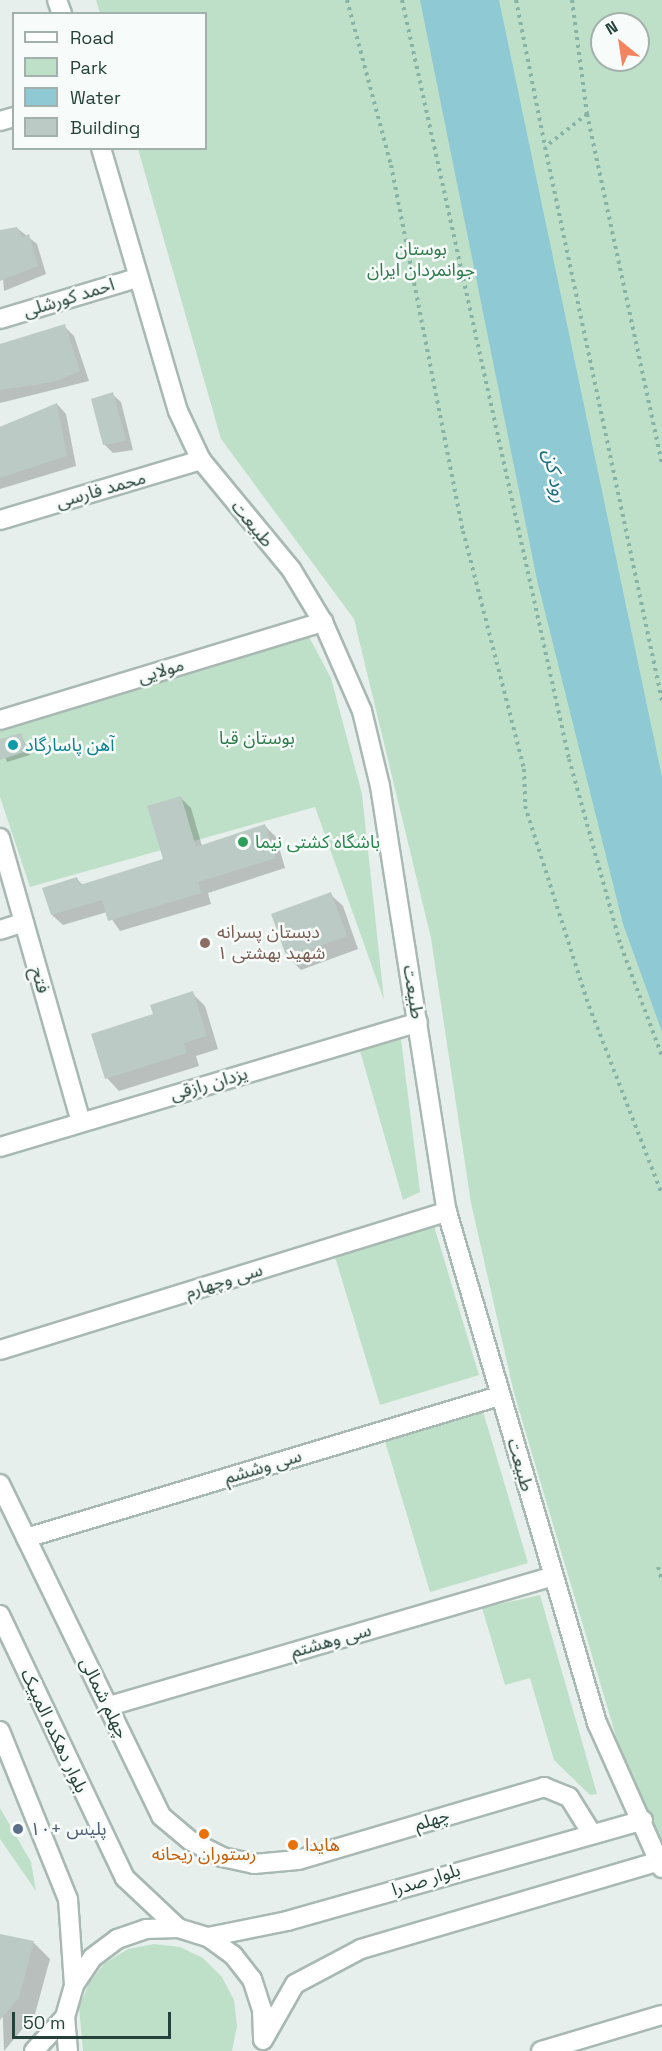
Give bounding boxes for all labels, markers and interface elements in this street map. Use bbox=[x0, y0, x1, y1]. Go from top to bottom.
legend bbox=[12, 12, 207, 150]
north arrow bbox=[590, 12, 650, 72]
text: N bbox=[602, 16, 622, 39]
text: Road bbox=[70, 26, 114, 49]
text: Park bbox=[70, 56, 107, 79]
text: Water bbox=[70, 86, 121, 109]
text: Building bbox=[70, 116, 140, 139]
park label: بوستان جوانمردان ایران bbox=[367, 239, 475, 282]
street label: احمد کورشلی bbox=[21, 274, 117, 322]
water label: رود کن bbox=[538, 447, 572, 505]
street label: محمد فارسی bbox=[54, 467, 148, 513]
street label: طبیعت bbox=[226, 496, 278, 552]
street label: مولایی bbox=[135, 654, 187, 688]
park label: بوستان قبا bbox=[219, 727, 295, 749]
place label: آهن پاسارگاد bbox=[25, 734, 114, 756]
marker: آهن پاسارگاد bbox=[6, 738, 20, 752]
place label: باشگاه کشتی نیما bbox=[255, 831, 380, 853]
marker: باشگاه کشتی نیما bbox=[236, 835, 250, 849]
place label: دبستان پسرانه شهید بهشتی ۱ bbox=[217, 922, 325, 964]
marker: دبستان پسرانه شهید بهشتی ۱ bbox=[198, 936, 212, 950]
street label: فتح bbox=[26, 964, 54, 996]
street label: طبیعت bbox=[398, 964, 428, 1020]
street label: یزدان رازقی bbox=[168, 1063, 250, 1105]
street label: سی وچهارم bbox=[183, 1259, 265, 1303]
street label: طبیعت bbox=[502, 1436, 538, 1494]
street label: سی وششم bbox=[222, 1445, 304, 1489]
street label: سی وهشتم bbox=[288, 1619, 374, 1663]
street label: چهلم شمالی bbox=[75, 1654, 133, 1742]
street label: بلوار دهکده المپیک bbox=[16, 1666, 92, 1796]
street label: چهلم bbox=[412, 1805, 452, 1835]
place label: پلیس +۱۰ bbox=[30, 1818, 107, 1840]
marker: پلیس +۱۰ bbox=[11, 1822, 25, 1836]
marker: رستوران ریحانه bbox=[197, 1827, 211, 1841]
place label: هایدا bbox=[305, 1834, 340, 1856]
marker: هایدا bbox=[286, 1838, 300, 1852]
place label: رستوران ریحانه bbox=[152, 1843, 256, 1865]
street label: بلوار صدرا bbox=[389, 1859, 463, 1901]
scale bar bbox=[15, 2000, 174, 2038]
text: 50 m bbox=[23, 2011, 65, 2034]

